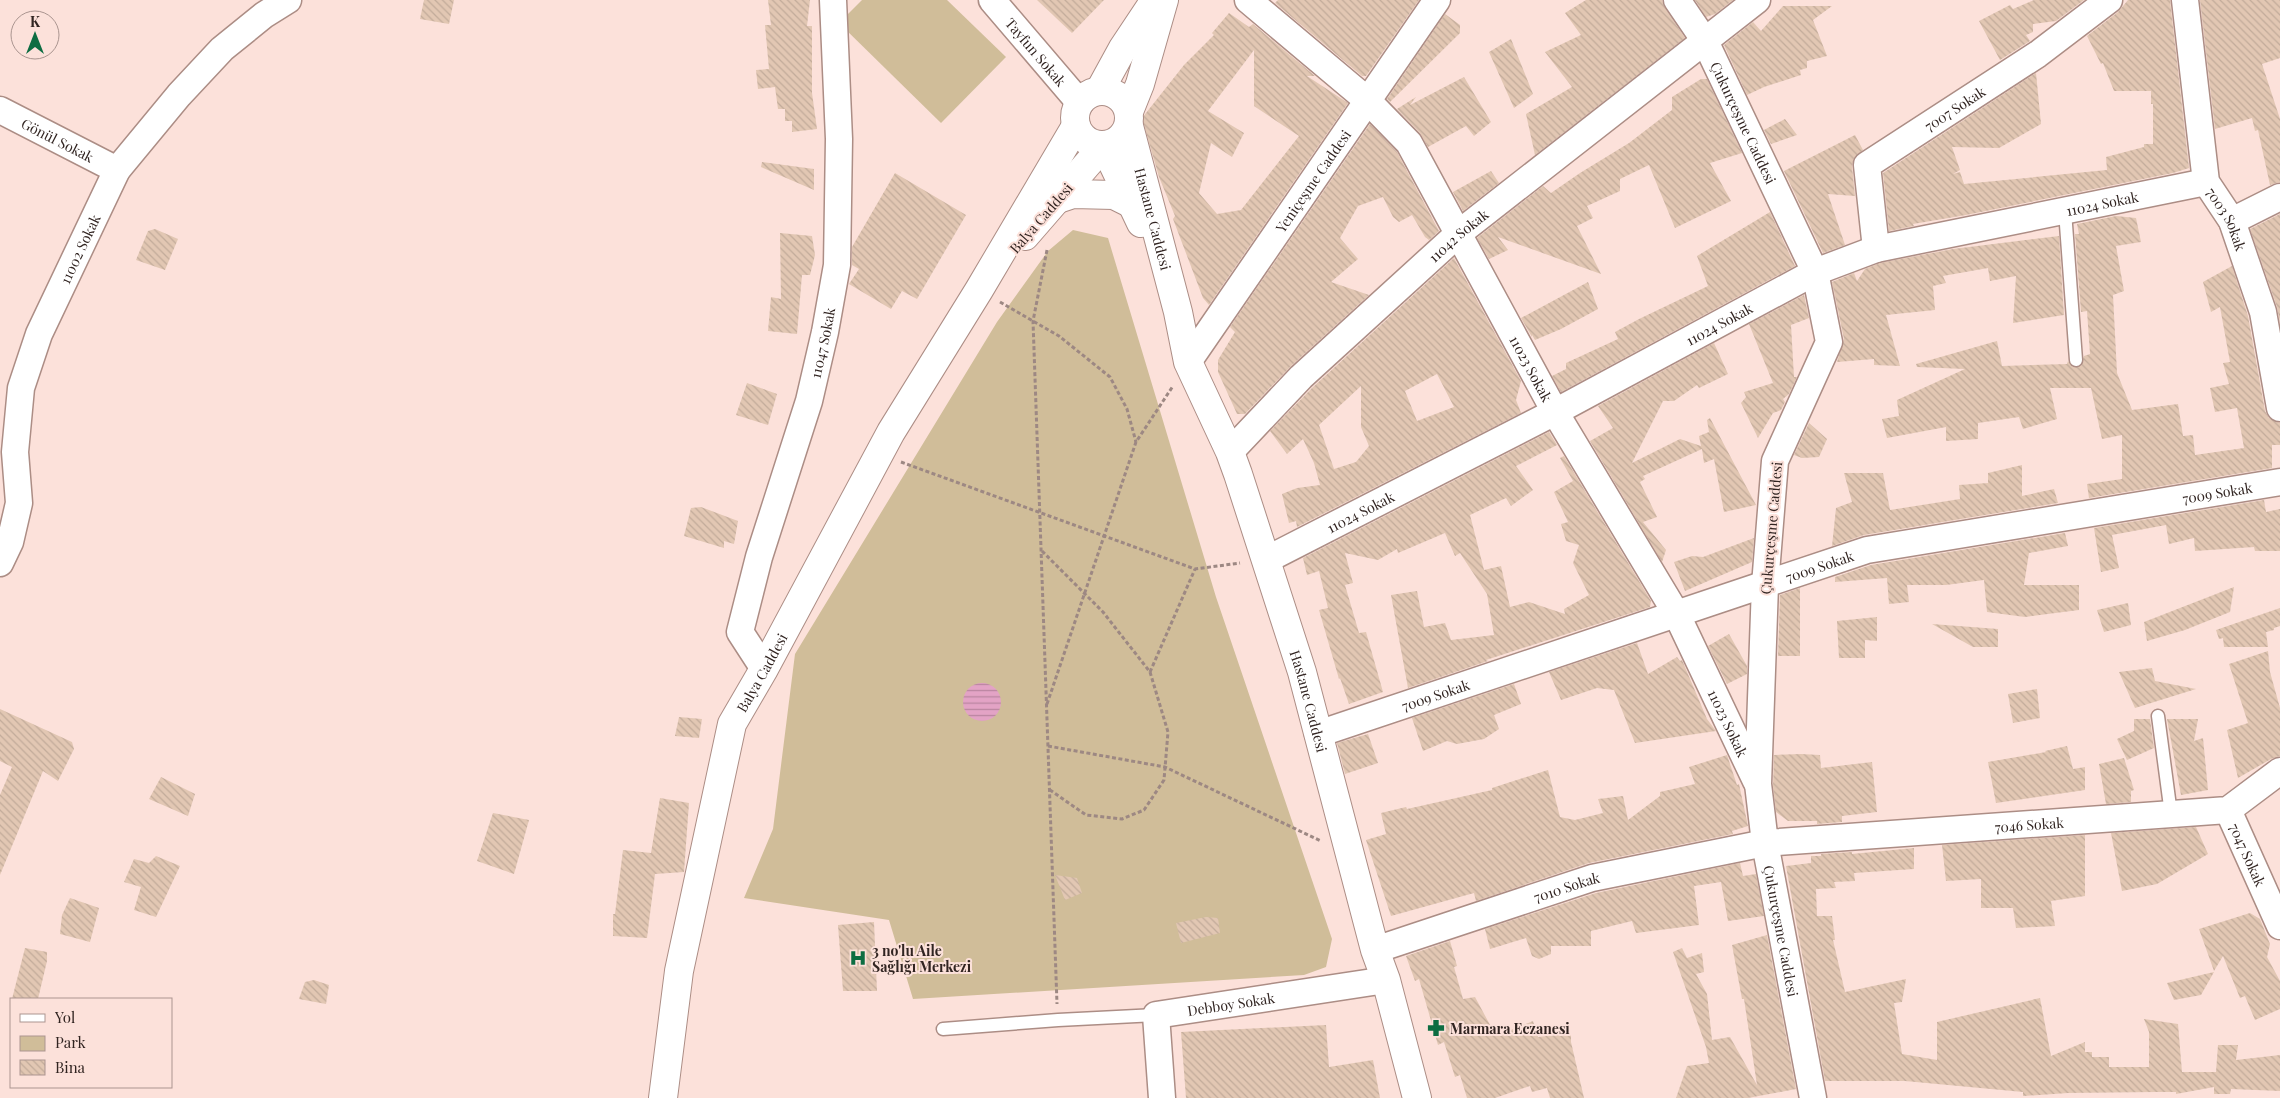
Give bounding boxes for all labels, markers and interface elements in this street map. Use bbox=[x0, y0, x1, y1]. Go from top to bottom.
north arrow bbox=[10, 10, 60, 60]
text: K bbox=[30, 12, 41, 31]
street label: Tayfun Sokak bbox=[1002, 13, 1071, 90]
street label: Çukurçeşme Caddesi bbox=[1707, 58, 1781, 187]
street label: 7007 Sokak bbox=[1921, 81, 1989, 135]
street label: Gönül Sokak bbox=[18, 113, 98, 166]
street label: Yeniçeşme Caddesi bbox=[1270, 126, 1355, 237]
street label: Hastane Caddesi bbox=[1131, 166, 1176, 272]
street label: Balya Caddesi bbox=[1005, 179, 1077, 257]
street label: 7003 Sokak bbox=[2203, 183, 2251, 253]
street label: 11024 Sokak bbox=[2064, 186, 2140, 220]
street label: 11042 Sokak bbox=[1424, 204, 1492, 266]
street label: 11002 Sokak bbox=[55, 211, 104, 287]
street label: 11024 Sokak bbox=[1682, 298, 1756, 349]
street label: 11047 Sokak bbox=[805, 306, 839, 380]
street label: 11023 Sokak bbox=[1506, 332, 1557, 405]
street label: Çukurçeşme Caddesi bbox=[1756, 461, 1786, 595]
street label: 7009 Sokak bbox=[2181, 477, 2254, 507]
street label: 11024 Sokak bbox=[1323, 486, 1398, 537]
street label: 7009 Sokak bbox=[1783, 546, 1856, 586]
street label: Balya Caddesi bbox=[732, 630, 791, 715]
street label: Hastane Caddesi bbox=[1286, 647, 1332, 754]
street label: 7009 Sokak bbox=[1399, 674, 1472, 715]
street label: 11023 Sokak bbox=[1704, 686, 1753, 760]
street label: 7046 Sokak bbox=[1994, 812, 2065, 836]
street label: 7047 Sokak bbox=[2226, 820, 2271, 890]
street label: Çukurçeşme Caddesi bbox=[1760, 864, 1803, 998]
street label: 7010 Sokak bbox=[1531, 867, 1602, 906]
place label: 3 no'lu Aile Sağlığı Merkezi bbox=[872, 941, 972, 976]
hospital icon: 3 no'lu Aile Sağlığı Merkezi bbox=[848, 948, 868, 968]
street label: Debboy Sokak bbox=[1186, 988, 1276, 1020]
legend bbox=[10, 998, 172, 1088]
text: Yol bbox=[54, 1007, 75, 1027]
pharmacy icon: Marmara Eczanesi bbox=[1426, 1018, 1446, 1038]
place label: Marmara Eczanesi bbox=[1450, 1019, 1570, 1038]
text: Park bbox=[55, 1032, 87, 1052]
text: Bina bbox=[55, 1057, 86, 1077]

